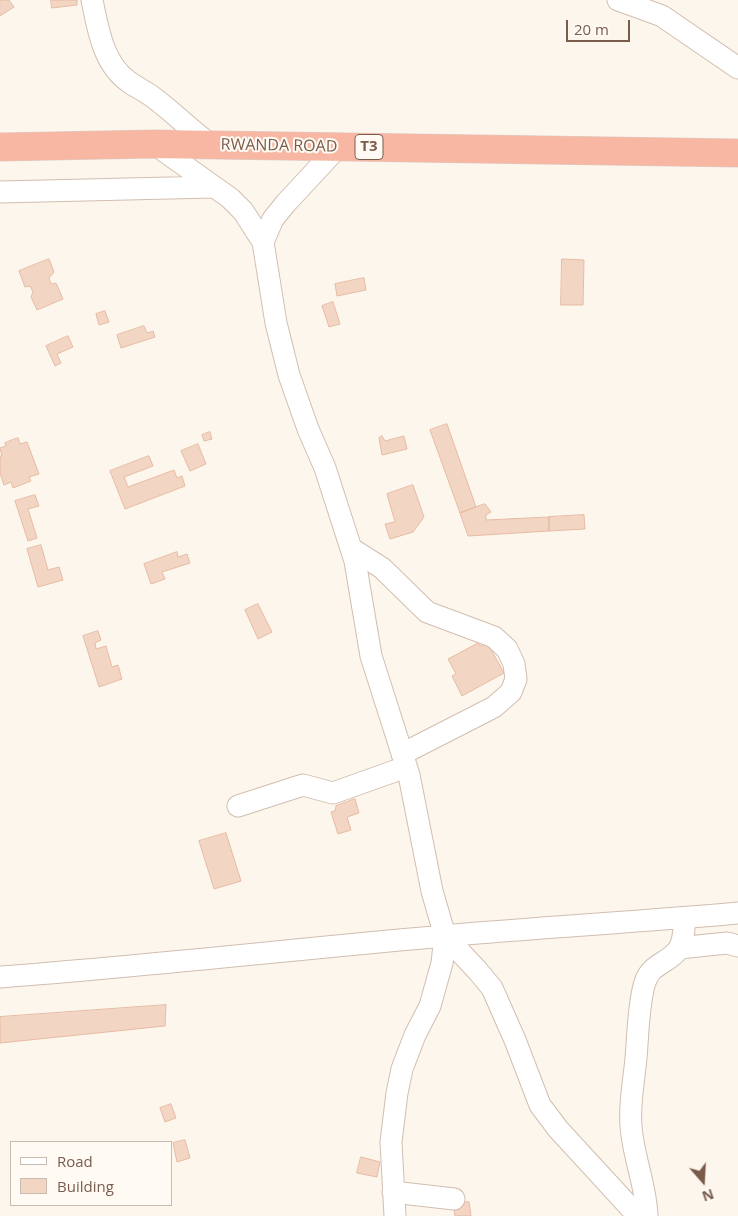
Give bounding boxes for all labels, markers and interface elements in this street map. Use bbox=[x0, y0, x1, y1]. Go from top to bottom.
scale bar bbox=[568, 10, 632, 42]
text: 20 m bbox=[574, 19, 609, 39]
road number: T3 bbox=[355, 134, 383, 160]
street label: RWANDA ROAD bbox=[220, 135, 338, 157]
legend bbox=[10, 1141, 172, 1206]
text: Road bbox=[57, 1151, 93, 1171]
north arrow bbox=[678, 1156, 728, 1206]
text: Building bbox=[57, 1176, 114, 1196]
text: N bbox=[700, 1185, 717, 1206]

